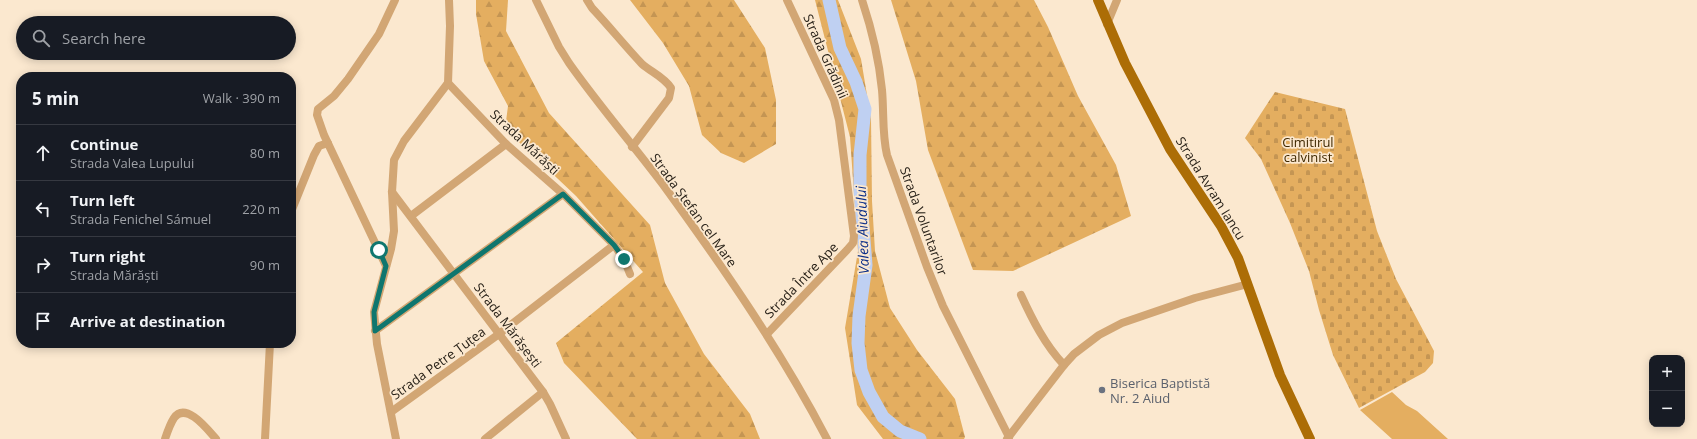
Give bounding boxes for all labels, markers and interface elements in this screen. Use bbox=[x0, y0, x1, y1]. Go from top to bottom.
street label: Strada Grădinii bbox=[799, 11, 853, 101]
search box bbox=[16, 16, 296, 60]
icon: search bbox=[30, 27, 52, 49]
text: Search here bbox=[62, 28, 146, 48]
text: 5 min bbox=[32, 87, 79, 110]
text: Walk · 390 m bbox=[203, 89, 280, 107]
street label: Strada Mărăști bbox=[487, 105, 563, 179]
street label: Strada Avram Iancu bbox=[1172, 133, 1250, 243]
park label: Cimitirul calvinist bbox=[1282, 133, 1334, 166]
text: Continue bbox=[70, 134, 138, 154]
icon: ahead bbox=[32, 142, 54, 164]
text: 80 m bbox=[250, 144, 280, 162]
street label: Strada Ștefan cel Mare bbox=[647, 149, 741, 271]
text: Strada Valea Lupului bbox=[70, 154, 194, 172]
street label: Strada Voluntarilor bbox=[896, 164, 952, 279]
water label: Valea Aiudului bbox=[851, 185, 873, 275]
text: Turn left bbox=[70, 190, 135, 210]
icon: left bbox=[32, 198, 54, 220]
text: 220 m bbox=[242, 200, 280, 218]
text: Strada Fenichel Sámuel bbox=[70, 210, 211, 228]
street label: Strada Între Ape bbox=[760, 238, 842, 322]
route start bbox=[370, 241, 388, 259]
text: Turn right bbox=[70, 246, 145, 266]
route end bbox=[615, 250, 633, 268]
icon: right bbox=[32, 254, 54, 276]
text: 90 m bbox=[250, 256, 280, 274]
text: Strada Mărăști bbox=[70, 266, 158, 284]
street label: Strada Mărășești bbox=[470, 279, 546, 371]
icon: arrive bbox=[32, 310, 54, 332]
text: Arrive at destination bbox=[70, 311, 225, 331]
street label: Strada Petre Țuțea bbox=[387, 323, 489, 403]
map controls bbox=[1649, 355, 1685, 427]
button: + bbox=[1649, 355, 1685, 391]
place label: Biserica Baptistă Nr. 2 Aiud bbox=[1110, 374, 1210, 407]
marker: Biserica Baptistă Nr. 2 Aiud bbox=[1097, 385, 1107, 395]
button: − bbox=[1649, 391, 1685, 427]

